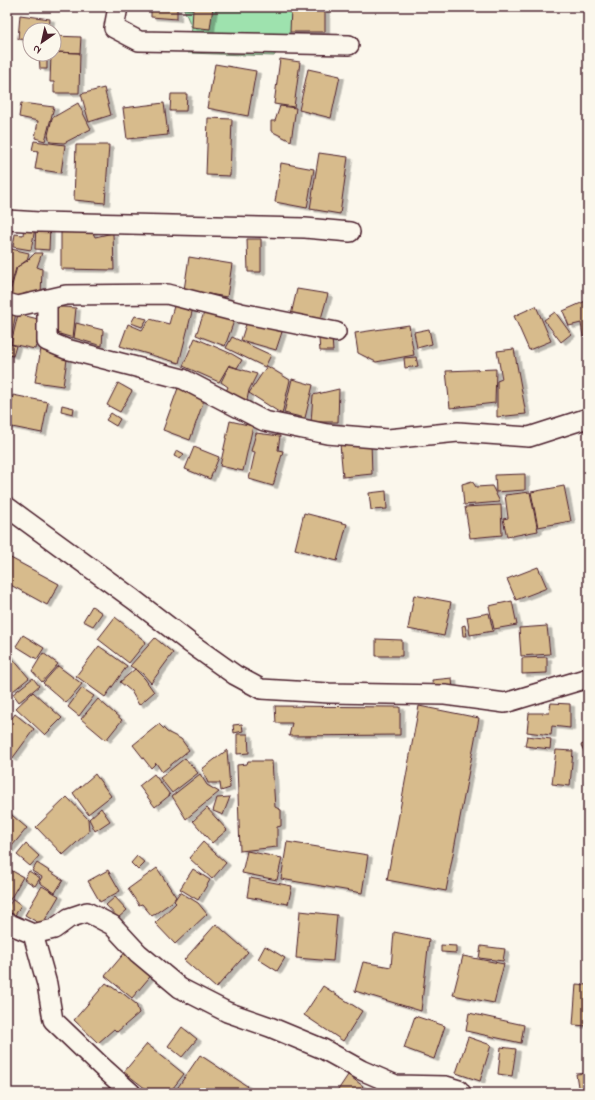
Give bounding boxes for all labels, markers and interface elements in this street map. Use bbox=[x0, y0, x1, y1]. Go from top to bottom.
north arrow bbox=[22, 22, 62, 62]
text: N bbox=[29, 41, 45, 58]

